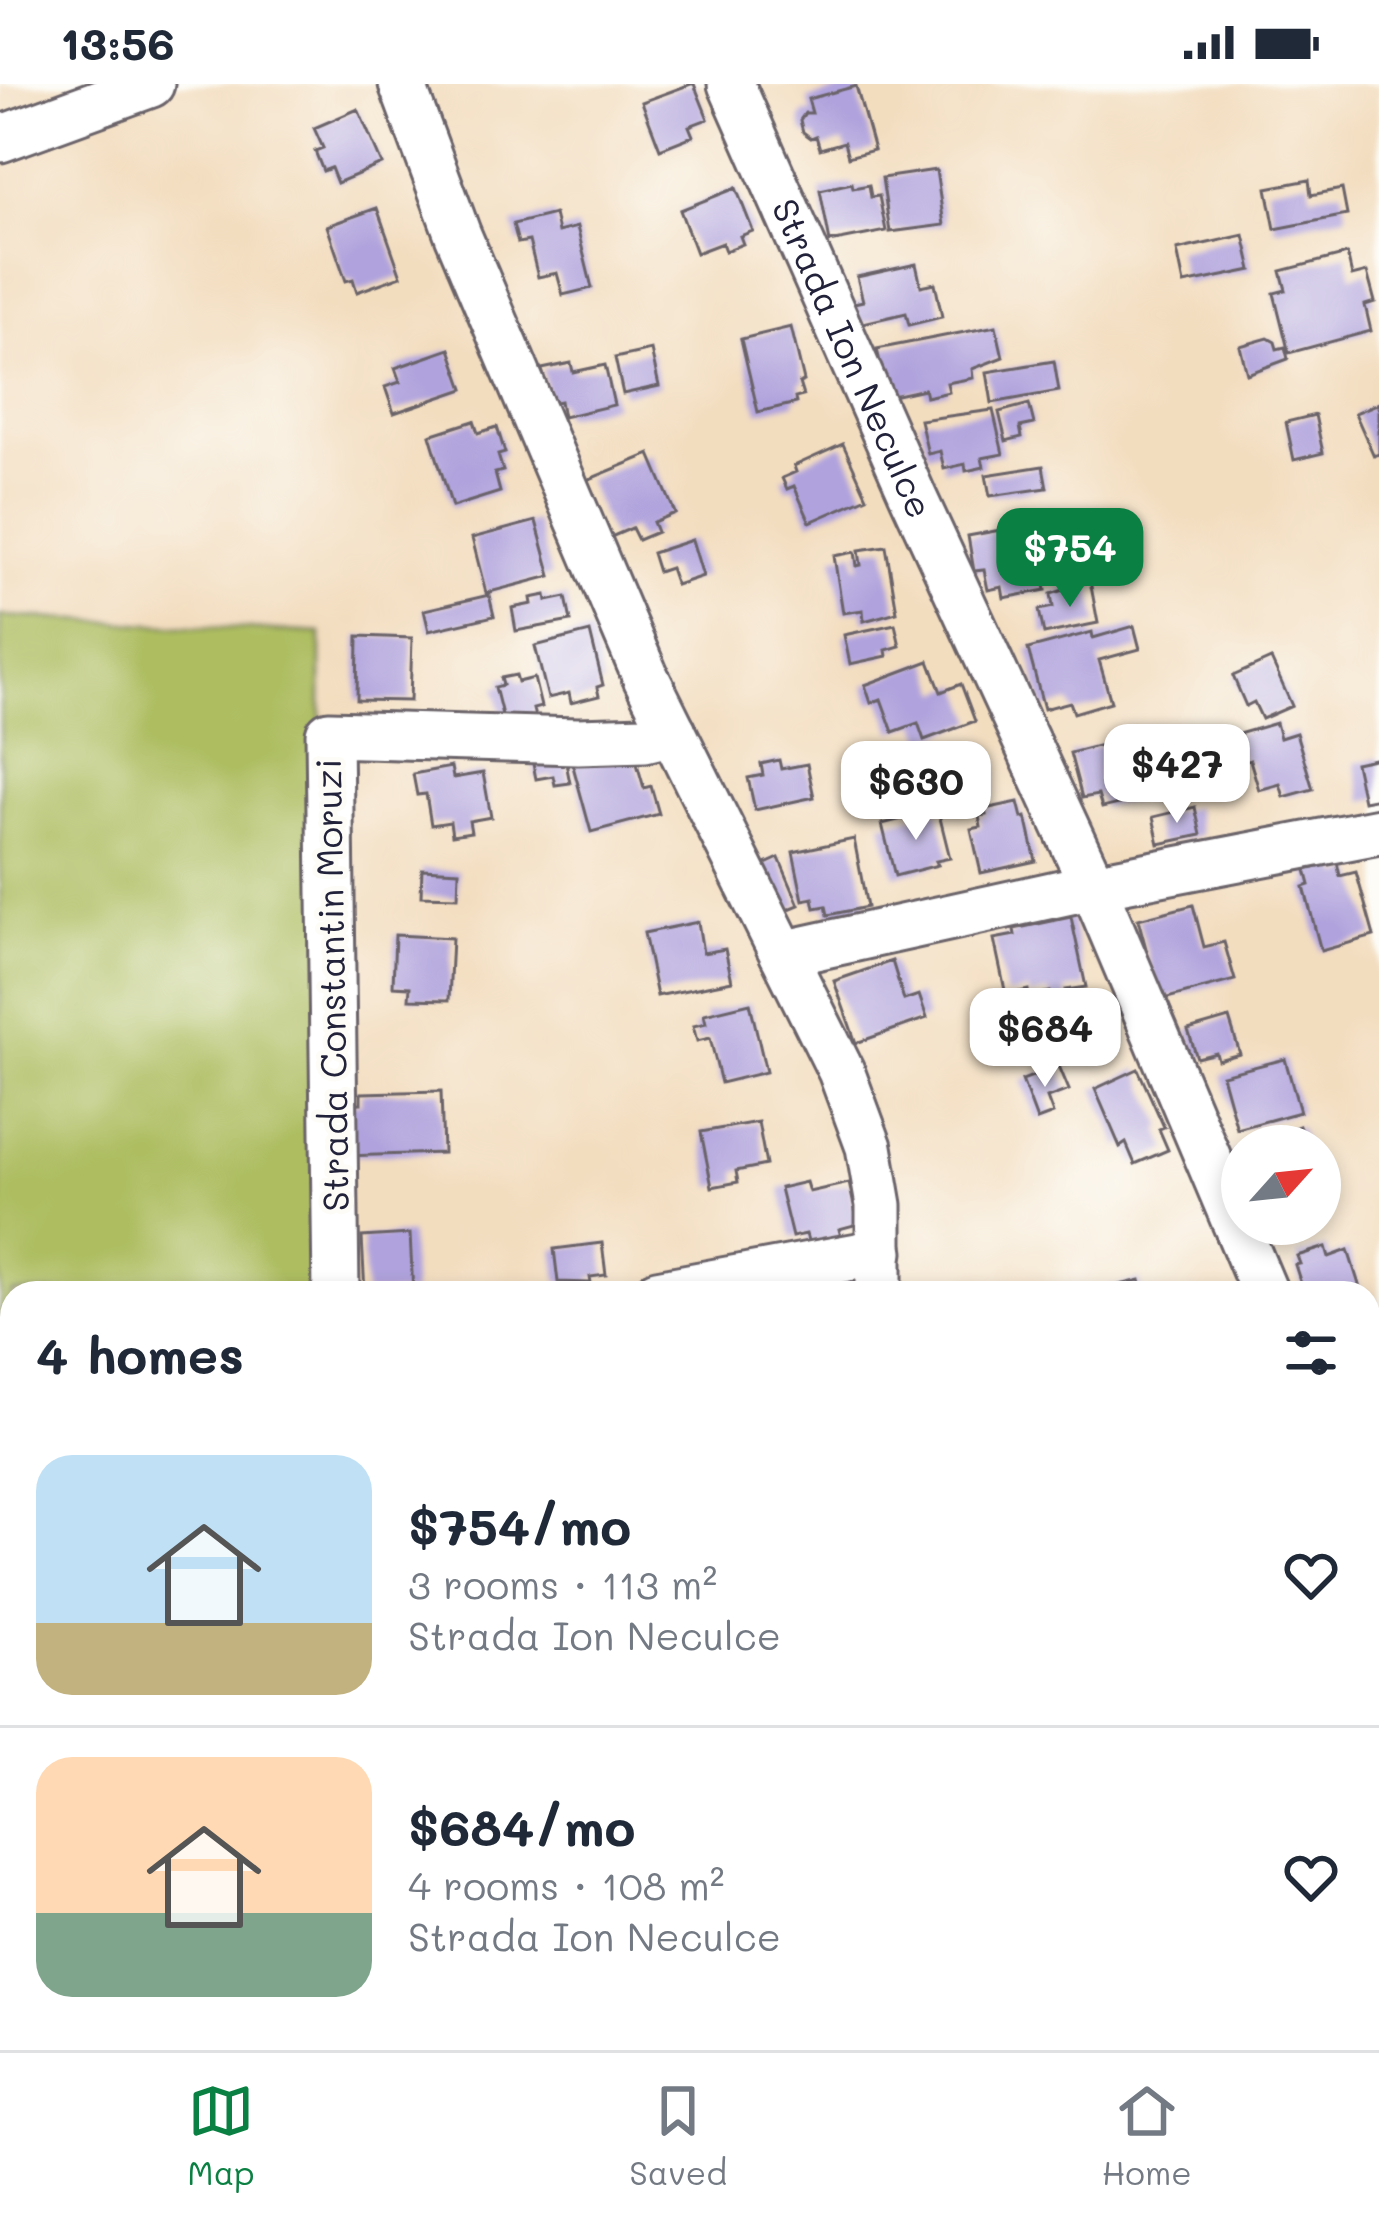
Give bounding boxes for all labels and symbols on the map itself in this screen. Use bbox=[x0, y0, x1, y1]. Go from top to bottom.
street label: Strada Ion Neculce bbox=[763, 191, 945, 525]
pin: $754 bbox=[999, 508, 1141, 610]
pin: $427 bbox=[1106, 724, 1248, 826]
pin: $630 bbox=[845, 741, 987, 843]
street label: Strada Constantin Moruzi bbox=[303, 758, 358, 1212]
pin: $684 bbox=[974, 988, 1116, 1090]
north arrow bbox=[1221, 1125, 1341, 1245]

